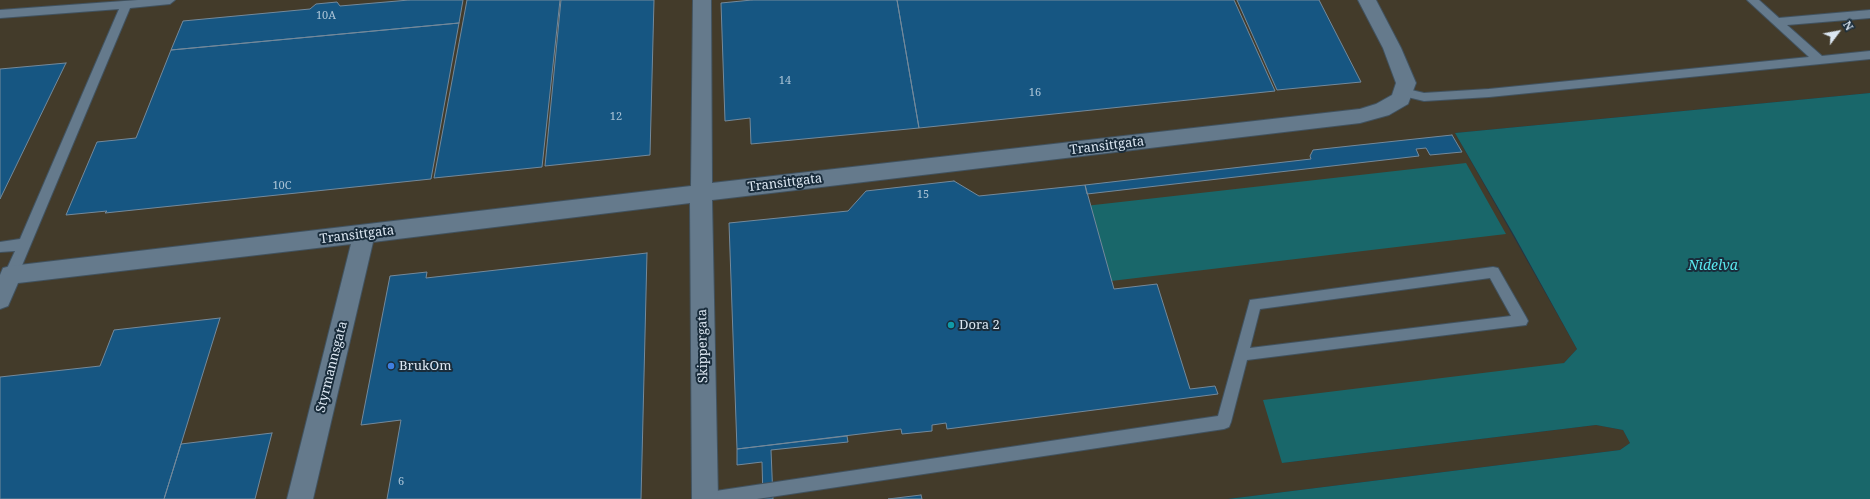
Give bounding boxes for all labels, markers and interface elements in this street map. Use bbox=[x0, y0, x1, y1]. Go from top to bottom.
house number: 10A bbox=[316, 9, 336, 23]
north arrow bbox=[1818, 12, 1858, 52]
text: N bbox=[1840, 18, 1857, 33]
house number: 14 bbox=[779, 74, 791, 88]
house number: 16 bbox=[1029, 86, 1041, 100]
house number: 12 bbox=[610, 110, 622, 124]
street label: Transittgata bbox=[1069, 134, 1145, 158]
street label: Transittgata bbox=[747, 171, 823, 195]
house number: 10C bbox=[272, 179, 292, 193]
house number: 15 bbox=[917, 188, 929, 202]
street label: Transittgata bbox=[319, 223, 395, 247]
water label: Nidelva bbox=[1688, 258, 1738, 274]
street label: Skippergata bbox=[695, 309, 711, 383]
place label: Dora 2 bbox=[959, 317, 1000, 333]
street label: Styrmannsgata bbox=[313, 320, 351, 414]
marker: Dora 2 bbox=[946, 320, 956, 330]
place label: BrukOm bbox=[399, 358, 451, 374]
marker: BrukOm bbox=[386, 361, 396, 371]
house number: 6 bbox=[398, 475, 404, 489]

